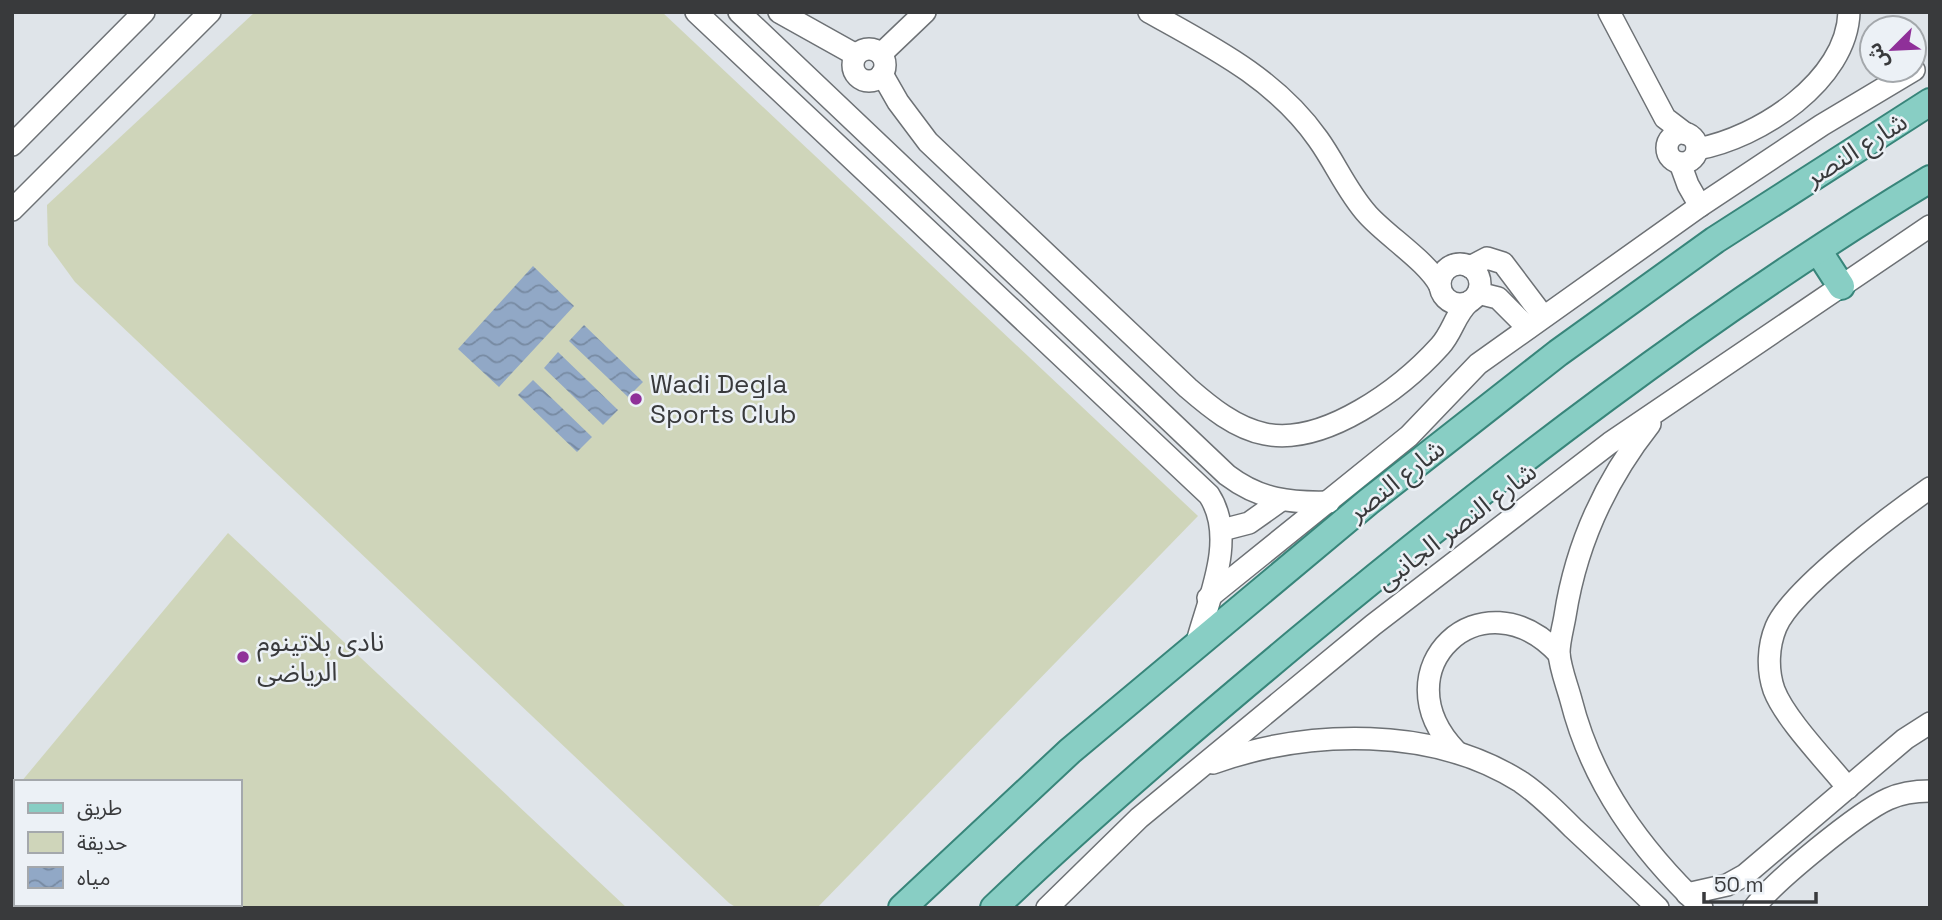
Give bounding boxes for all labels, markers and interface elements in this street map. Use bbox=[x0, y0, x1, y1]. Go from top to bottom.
north arrow bbox=[1858, 14, 1928, 84]
text: ش bbox=[1861, 39, 1895, 73]
street label: شارع النصر bbox=[1798, 104, 1914, 196]
place label: Wadi Degla Sports Club bbox=[650, 367, 797, 431]
marker: Wadi Degla Sports Club bbox=[628, 391, 644, 407]
street label: شارع النصر bbox=[1340, 431, 1453, 531]
street label: شارع النصر الجانبى bbox=[1369, 454, 1545, 599]
place label: نادى بلاتينوم الرياضى bbox=[257, 625, 384, 689]
marker: نادى بلاتينوم الرياضى bbox=[235, 649, 251, 665]
legend bbox=[14, 780, 242, 906]
text: طريق bbox=[77, 794, 122, 821]
text: حديقة bbox=[77, 829, 127, 856]
scale bar bbox=[1704, 860, 1816, 904]
text: مياه bbox=[77, 864, 110, 891]
text: 50 m bbox=[1714, 871, 1764, 898]

